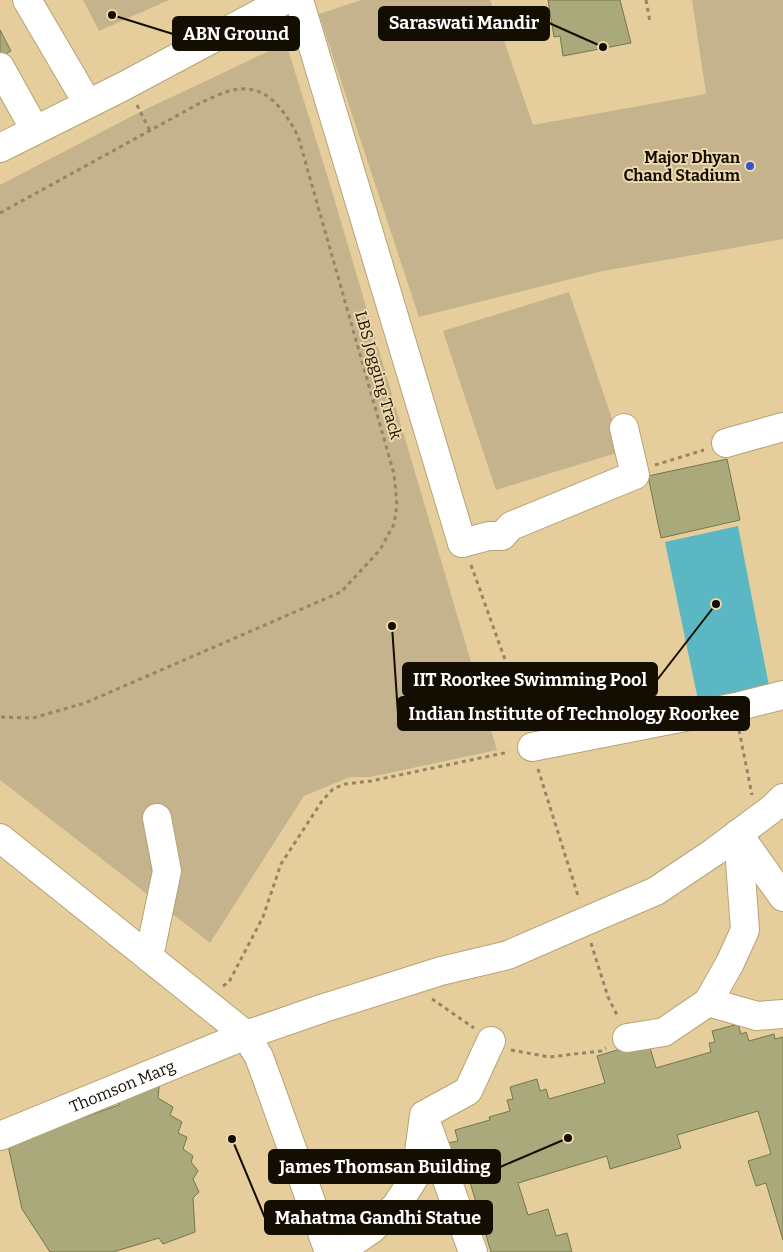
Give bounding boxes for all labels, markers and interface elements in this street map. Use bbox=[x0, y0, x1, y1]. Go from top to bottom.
callout: Saraswati Mandir bbox=[379, 7, 549, 40]
text: Saraswati Mandir bbox=[389, 12, 540, 34]
callout: ABN Ground bbox=[173, 17, 299, 50]
text: ABN Ground bbox=[183, 23, 289, 45]
place label: Major Dhyan Chand Stadium bbox=[623, 148, 741, 185]
marker: Major Dhyan Chand Stadium bbox=[744, 160, 756, 172]
street label: LBS Jogging Track bbox=[351, 309, 406, 441]
callout: IIT Roorkee Swimming Pool bbox=[403, 663, 657, 696]
text: IIT Roorkee Swimming Pool bbox=[413, 669, 647, 691]
callout: Indian Institute of Technology Roorkee bbox=[398, 697, 749, 730]
text: Indian Institute of Technology Roorkee bbox=[409, 703, 740, 725]
street label: Thomson Marg bbox=[67, 1056, 178, 1116]
callout: James Thomsan Building bbox=[269, 1150, 500, 1183]
text: James Thomsan Building bbox=[278, 1156, 491, 1178]
callout: Mahatma Gandhi Statue bbox=[265, 1201, 492, 1234]
text: Mahatma Gandhi Statue bbox=[275, 1207, 481, 1229]

